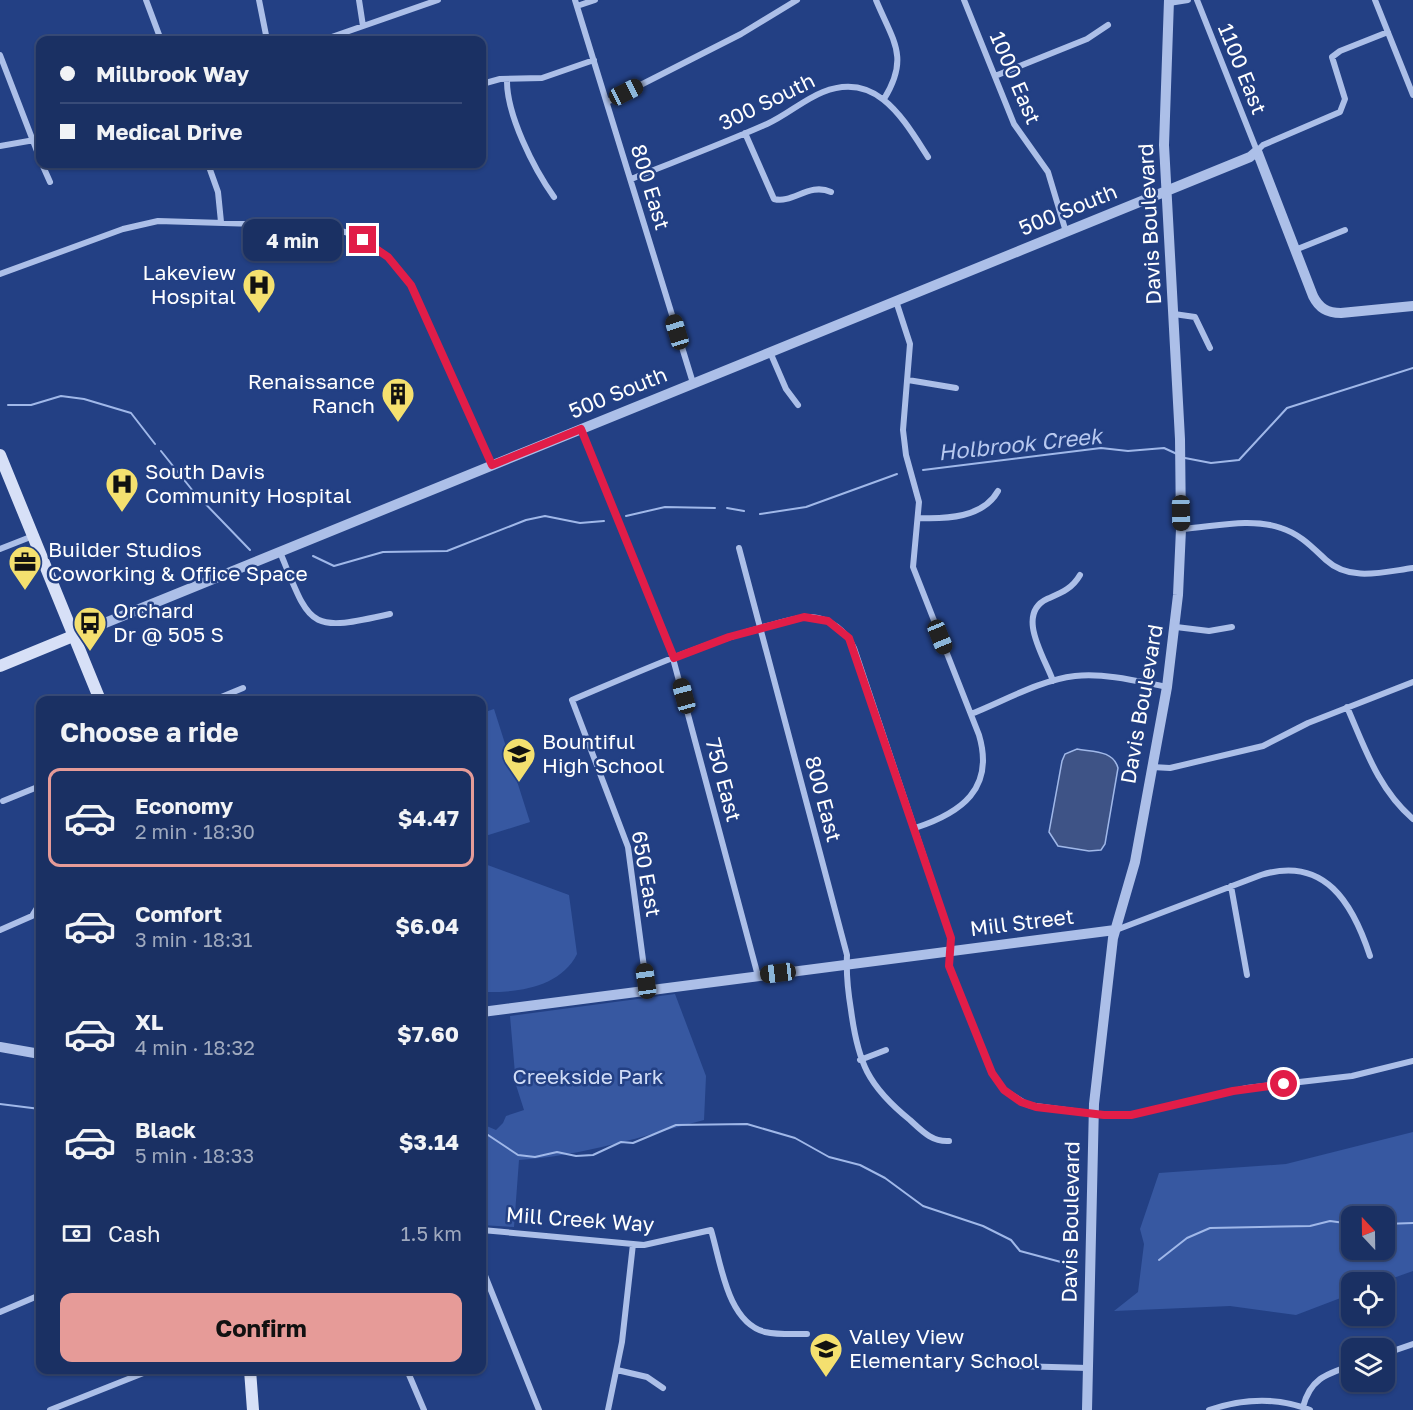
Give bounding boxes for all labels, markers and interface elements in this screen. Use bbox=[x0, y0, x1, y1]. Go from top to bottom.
street label: 1100 East bbox=[1213, 19, 1273, 118]
street label: 1000 East bbox=[985, 27, 1047, 128]
text: Millbrook Way bbox=[96, 60, 249, 87]
street label: 300 South bbox=[714, 67, 819, 136]
car bbox=[606, 76, 646, 108]
text: Medical Drive bbox=[96, 118, 242, 145]
street label: 800 East bbox=[626, 141, 676, 233]
street label: Davis Boulevard bbox=[1132, 143, 1166, 305]
street label: 500 South bbox=[1015, 178, 1120, 241]
callout: 4 min bbox=[243, 219, 342, 261]
route end bbox=[349, 226, 376, 253]
text: 4 min bbox=[266, 228, 319, 252]
place label: Lakeview Hospital bbox=[142, 259, 236, 309]
hospital icon: Lakeview Hospital bbox=[241, 267, 277, 314]
car bbox=[663, 312, 691, 352]
street label: 500 South bbox=[565, 361, 670, 424]
place label: Renaissance Ranch bbox=[248, 368, 375, 418]
building icon: Renaissance Ranch bbox=[380, 376, 416, 423]
water label: Holbrook Creek bbox=[937, 421, 1106, 466]
place label: South Davis Community Hospital bbox=[145, 458, 351, 508]
hospital icon: South Davis Community Hospital bbox=[104, 466, 140, 513]
car bbox=[1172, 495, 1190, 531]
place label: Builder Studios Coworking & Office Space bbox=[48, 536, 308, 586]
office icon: Builder Studios Coworking & Office Space bbox=[7, 544, 43, 591]
place label: Orchard Dr @ 505 S bbox=[113, 597, 224, 647]
bus stop icon: Orchard Dr @ 505 S bbox=[72, 605, 108, 652]
car bbox=[925, 617, 955, 657]
street label: Davis Boulevard bbox=[1114, 622, 1168, 786]
car bbox=[671, 676, 697, 716]
text: Choose a ride bbox=[60, 716, 239, 748]
place label: Bountiful High School bbox=[542, 728, 664, 778]
street label: 750 East bbox=[700, 735, 748, 824]
school or university icon: Bountiful High School bbox=[501, 736, 537, 783]
street label: 800 East bbox=[800, 753, 848, 845]
icon: car bbox=[63, 791, 117, 845]
text: Economy bbox=[135, 792, 233, 819]
text: $4.47 bbox=[398, 804, 459, 831]
text: 2 min · 18:30 bbox=[135, 819, 255, 843]
street label: 650 East bbox=[627, 829, 667, 919]
icon: car bbox=[63, 899, 117, 953]
text: Comfort bbox=[135, 900, 222, 927]
street label: Mill Street bbox=[968, 903, 1075, 941]
text: $6.04 bbox=[395, 912, 459, 939]
text: 3 min · 18:31 bbox=[135, 927, 252, 951]
car bbox=[635, 962, 657, 1000]
car bbox=[759, 962, 797, 984]
icon: car bbox=[63, 1007, 117, 1061]
text: XL bbox=[135, 1008, 163, 1035]
text: $7.60 bbox=[397, 1020, 459, 1047]
text: 4 min · 18:32 bbox=[135, 1035, 255, 1059]
park label: Creekside Park bbox=[512, 1063, 664, 1089]
route start bbox=[1270, 1070, 1297, 1097]
icon: car bbox=[63, 1115, 117, 1169]
text: Black bbox=[135, 1116, 196, 1143]
text: $3.14 bbox=[399, 1128, 459, 1155]
street label: Davis Boulevard bbox=[1056, 1141, 1084, 1303]
text: 5 min · 18:33 bbox=[135, 1143, 254, 1167]
street label: Mill Creek Way bbox=[505, 1201, 655, 1237]
north arrow bbox=[1341, 1206, 1395, 1260]
map controls bbox=[1341, 1206, 1395, 1392]
icon: cash bbox=[60, 1217, 93, 1250]
text: Cash bbox=[108, 1220, 161, 1247]
text: 1.5 km bbox=[401, 1221, 462, 1245]
button: locate bbox=[1341, 1272, 1395, 1326]
button: Confirm bbox=[60, 1293, 462, 1362]
place label: Valley View Elementary School bbox=[849, 1323, 1040, 1373]
school or university icon: Valley View Elementary School bbox=[808, 1331, 844, 1378]
button: layers bbox=[1341, 1338, 1395, 1392]

